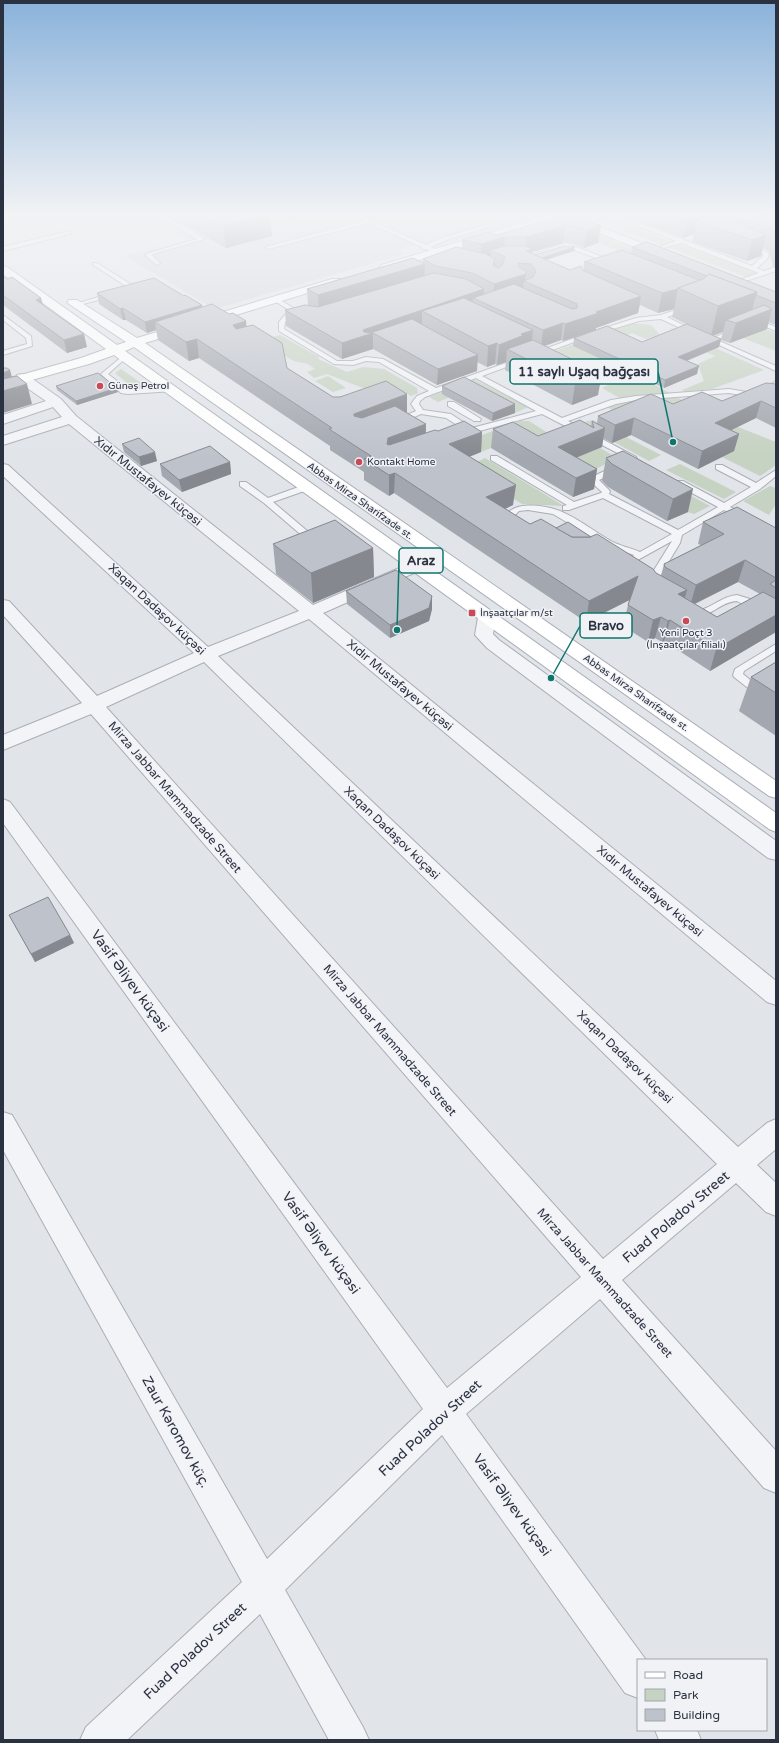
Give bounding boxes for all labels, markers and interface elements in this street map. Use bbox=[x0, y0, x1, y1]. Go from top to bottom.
callout: 11 saylı Uşaq bağçası bbox=[510, 359, 658, 384]
text: 11 saylı Uşaq bağçası bbox=[518, 364, 650, 380]
place label: Günəş Petrol bbox=[108, 380, 169, 392]
marker: Günəş Petrol bbox=[95, 381, 105, 391]
street label: Xıdır Mustafayev küçəsi bbox=[91, 433, 205, 529]
place label: Kontakt Home bbox=[367, 456, 436, 468]
marker: Kontakt Home bbox=[354, 457, 364, 467]
street label: Abbas Mirza Sharifzade st. bbox=[305, 460, 415, 542]
callout: Araz bbox=[399, 548, 443, 573]
text: Araz bbox=[407, 553, 436, 569]
street label: Xaqan Dadaşov küçəsi bbox=[106, 560, 208, 658]
place label: İnşaatçılar m/st bbox=[480, 607, 553, 619]
marker: İnşaatçılar m/st bbox=[467, 608, 477, 618]
callout: Bravo bbox=[580, 613, 632, 638]
marker: Yeni Poçt 3 (İnşaatçılar filialı) bbox=[681, 616, 691, 626]
text: Bravo bbox=[588, 618, 624, 634]
place label: Yeni Poçt 3 (İnşaatçılar filialı) bbox=[646, 627, 726, 651]
street label: Xıdır Mustafayev küçəsi bbox=[344, 637, 456, 733]
street label: Abbas Mirza Sharifzade st. bbox=[581, 652, 691, 734]
street label: Mirza Jabbar Mammadzade Street bbox=[105, 718, 245, 876]
street label: Xaqan Dadaşov küçəsi bbox=[341, 784, 443, 882]
street label: Xıdır Mustafayev küçəsi bbox=[594, 843, 706, 939]
street label: Vasif Əliyev küçəsi bbox=[87, 927, 173, 1035]
street label: Mirza Jabbar Mammadzade Street bbox=[320, 961, 460, 1119]
street label: Xaqan Dadaşov küçəsi bbox=[574, 1008, 676, 1106]
street label: Fuad Poladov Street bbox=[619, 1167, 733, 1267]
street label: Vasif Əliyev küçəsi bbox=[278, 1189, 364, 1297]
street label: Mirza Jabbar Mammadzade Street bbox=[534, 1205, 676, 1361]
street label: Zaur Kəromov küç. bbox=[138, 1373, 214, 1491]
street label: Fuad Poladov Street bbox=[375, 1376, 485, 1480]
street label: Vasif Əliyev küçəsi bbox=[469, 1451, 555, 1559]
street label: Fuad Poladov Street bbox=[140, 1599, 250, 1703]
legend bbox=[637, 1659, 767, 1731]
text: Road bbox=[673, 1668, 703, 1682]
text: Park bbox=[673, 1688, 699, 1702]
text: Building bbox=[673, 1708, 720, 1722]

